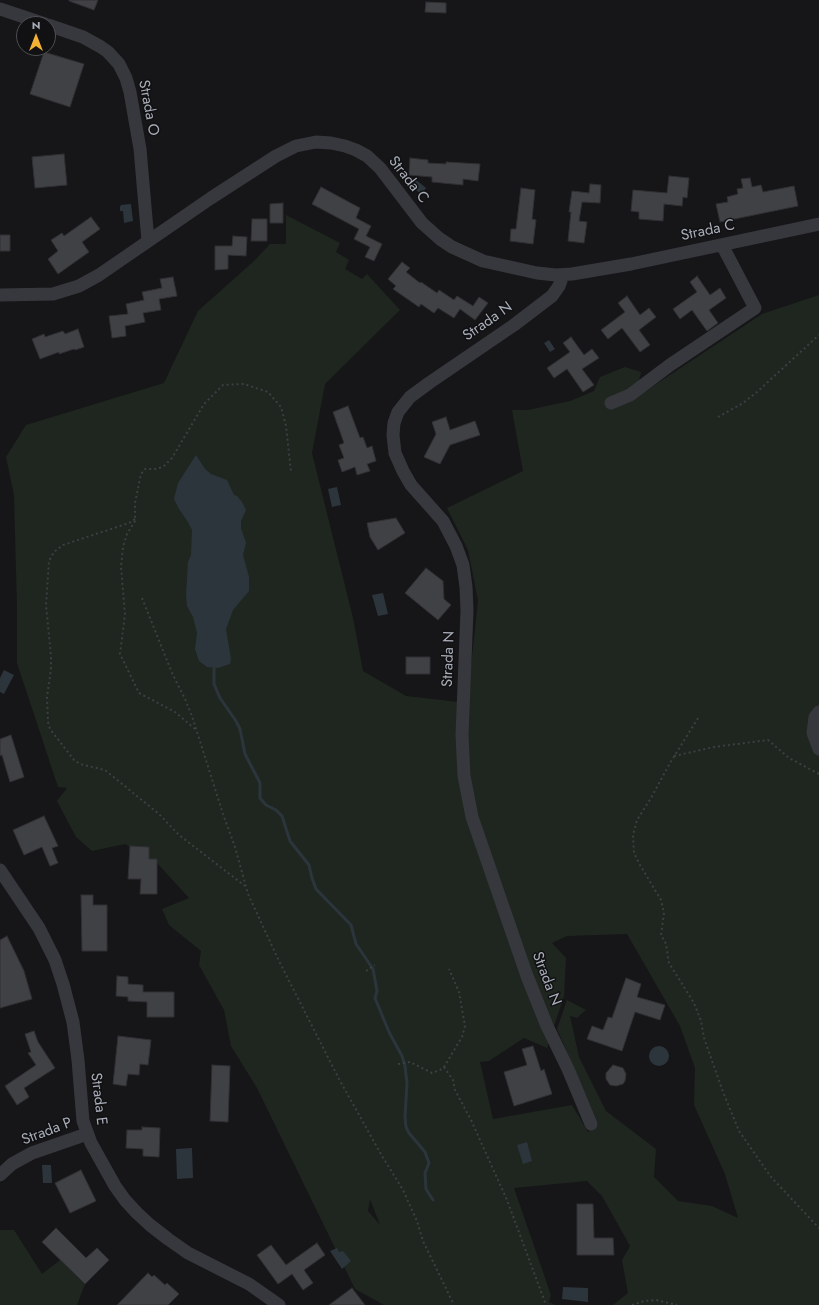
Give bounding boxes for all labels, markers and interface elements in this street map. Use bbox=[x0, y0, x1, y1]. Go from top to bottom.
north arrow bbox=[16, 16, 56, 56]
text: N bbox=[32, 17, 40, 33]
street label: Strada O bbox=[134, 79, 162, 137]
street label: Strada C bbox=[384, 153, 432, 207]
street label: Strada C bbox=[679, 217, 737, 245]
street label: Strada N bbox=[460, 299, 516, 345]
street label: Strada N bbox=[439, 631, 459, 687]
street label: Strada N bbox=[528, 950, 564, 1008]
street label: Strada E bbox=[86, 1072, 110, 1126]
street label: Strada P bbox=[19, 1114, 75, 1150]

